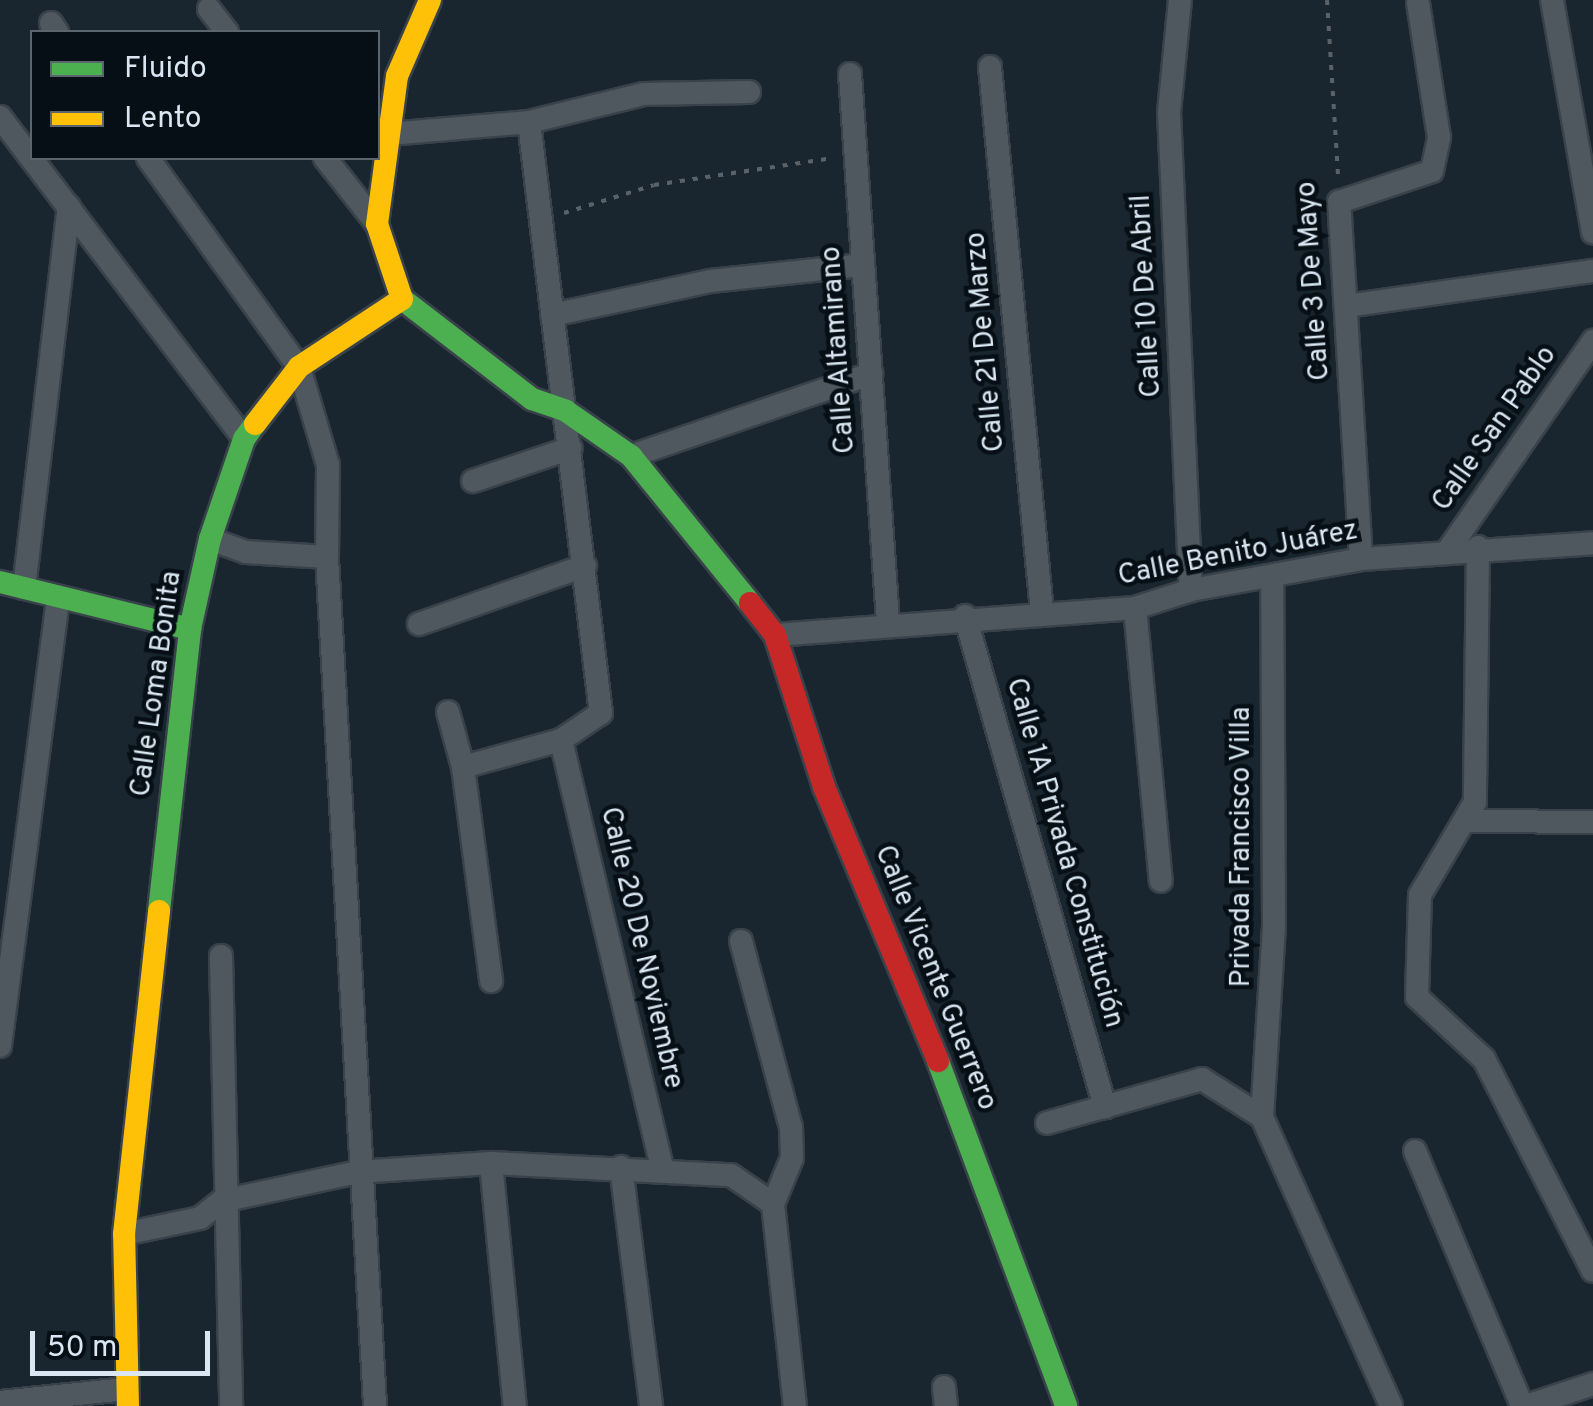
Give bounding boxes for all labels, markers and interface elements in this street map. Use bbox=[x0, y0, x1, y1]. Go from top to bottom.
legend bbox=[30, 30, 380, 160]
text: Fluido bbox=[124, 51, 207, 88]
text: Lento bbox=[124, 101, 201, 138]
street label: Calle 3 De Mayo bbox=[1290, 180, 1338, 382]
street label: Calle 10 De Abril bbox=[1125, 193, 1169, 399]
street label: Calle 21 De Marzo bbox=[960, 231, 1012, 453]
street label: Calle Altamirano bbox=[815, 245, 863, 455]
street label: Calle San Pablo bbox=[1426, 340, 1564, 518]
street label: Calle Benito Juárez bbox=[1115, 514, 1361, 594]
street label: Calle Loma Bonita bbox=[125, 569, 189, 799]
street label: Calle 1A Privada Constitución bbox=[998, 674, 1130, 1032]
street label: Privada Francisco Villa bbox=[1225, 706, 1259, 988]
street label: Calle 20 De Noviembre bbox=[592, 804, 690, 1092]
street label: Calle Vicente Guerrero bbox=[866, 840, 1004, 1116]
scale bar bbox=[35, 1311, 215, 1373]
text: 50 m bbox=[47, 1330, 117, 1367]

